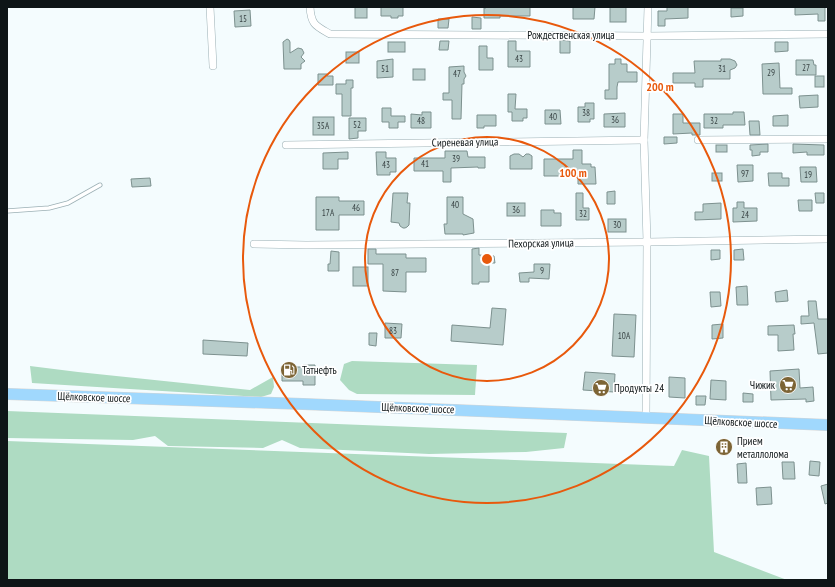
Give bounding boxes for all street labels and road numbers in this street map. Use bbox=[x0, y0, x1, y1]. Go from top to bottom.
street label: Рождественская улица bbox=[527, 28, 615, 42]
street label: Сиреневая улица bbox=[432, 134, 498, 150]
street label: Пехорская улица bbox=[508, 235, 574, 251]
street label: Щёлковское шоссе bbox=[57, 389, 131, 405]
street label: Щёлковское шоссе bbox=[381, 400, 455, 416]
street label: Щёлковское шоссе bbox=[704, 413, 778, 431]

